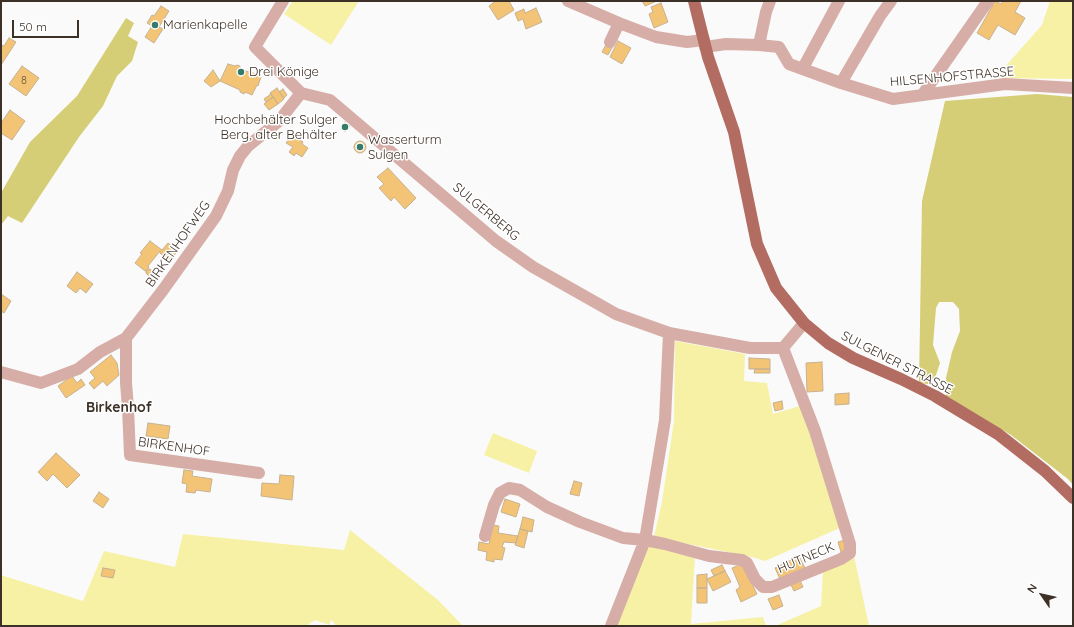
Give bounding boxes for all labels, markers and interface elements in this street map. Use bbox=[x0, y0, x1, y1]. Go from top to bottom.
scale bar bbox=[14, 12, 81, 38]
place label: Marienkapelle bbox=[163, 17, 247, 33]
text: 50 m bbox=[19, 19, 47, 34]
marker: Marienkapelle bbox=[150, 20, 160, 30]
place label: Drei Könige bbox=[249, 64, 319, 80]
street label: HILSENHOFSTRASSE bbox=[889, 64, 1015, 90]
marker: Drei Könige bbox=[236, 67, 246, 77]
house number: 8 bbox=[21, 74, 27, 88]
place label: Hochbehälter Sulger Berg, alter Behälter bbox=[214, 112, 337, 143]
marker: Hochbehälter Sulger Berg, alter Behälter bbox=[340, 122, 350, 132]
place label: Wasserturm Sulgen bbox=[368, 132, 442, 163]
marker: Wasserturm Sulgen bbox=[355, 142, 365, 152]
street label: SULGERBERG bbox=[450, 180, 522, 244]
street label: BIRKENHOFWEG bbox=[142, 198, 214, 290]
street label: SULGENER STRASSE bbox=[839, 328, 955, 398]
district label: Birkenhof bbox=[86, 400, 152, 416]
street label: BIRKENHOF bbox=[137, 434, 211, 460]
street label: HUTNECK bbox=[775, 539, 837, 577]
north arrow bbox=[1022, 575, 1062, 615]
text: N bbox=[1024, 581, 1040, 596]

